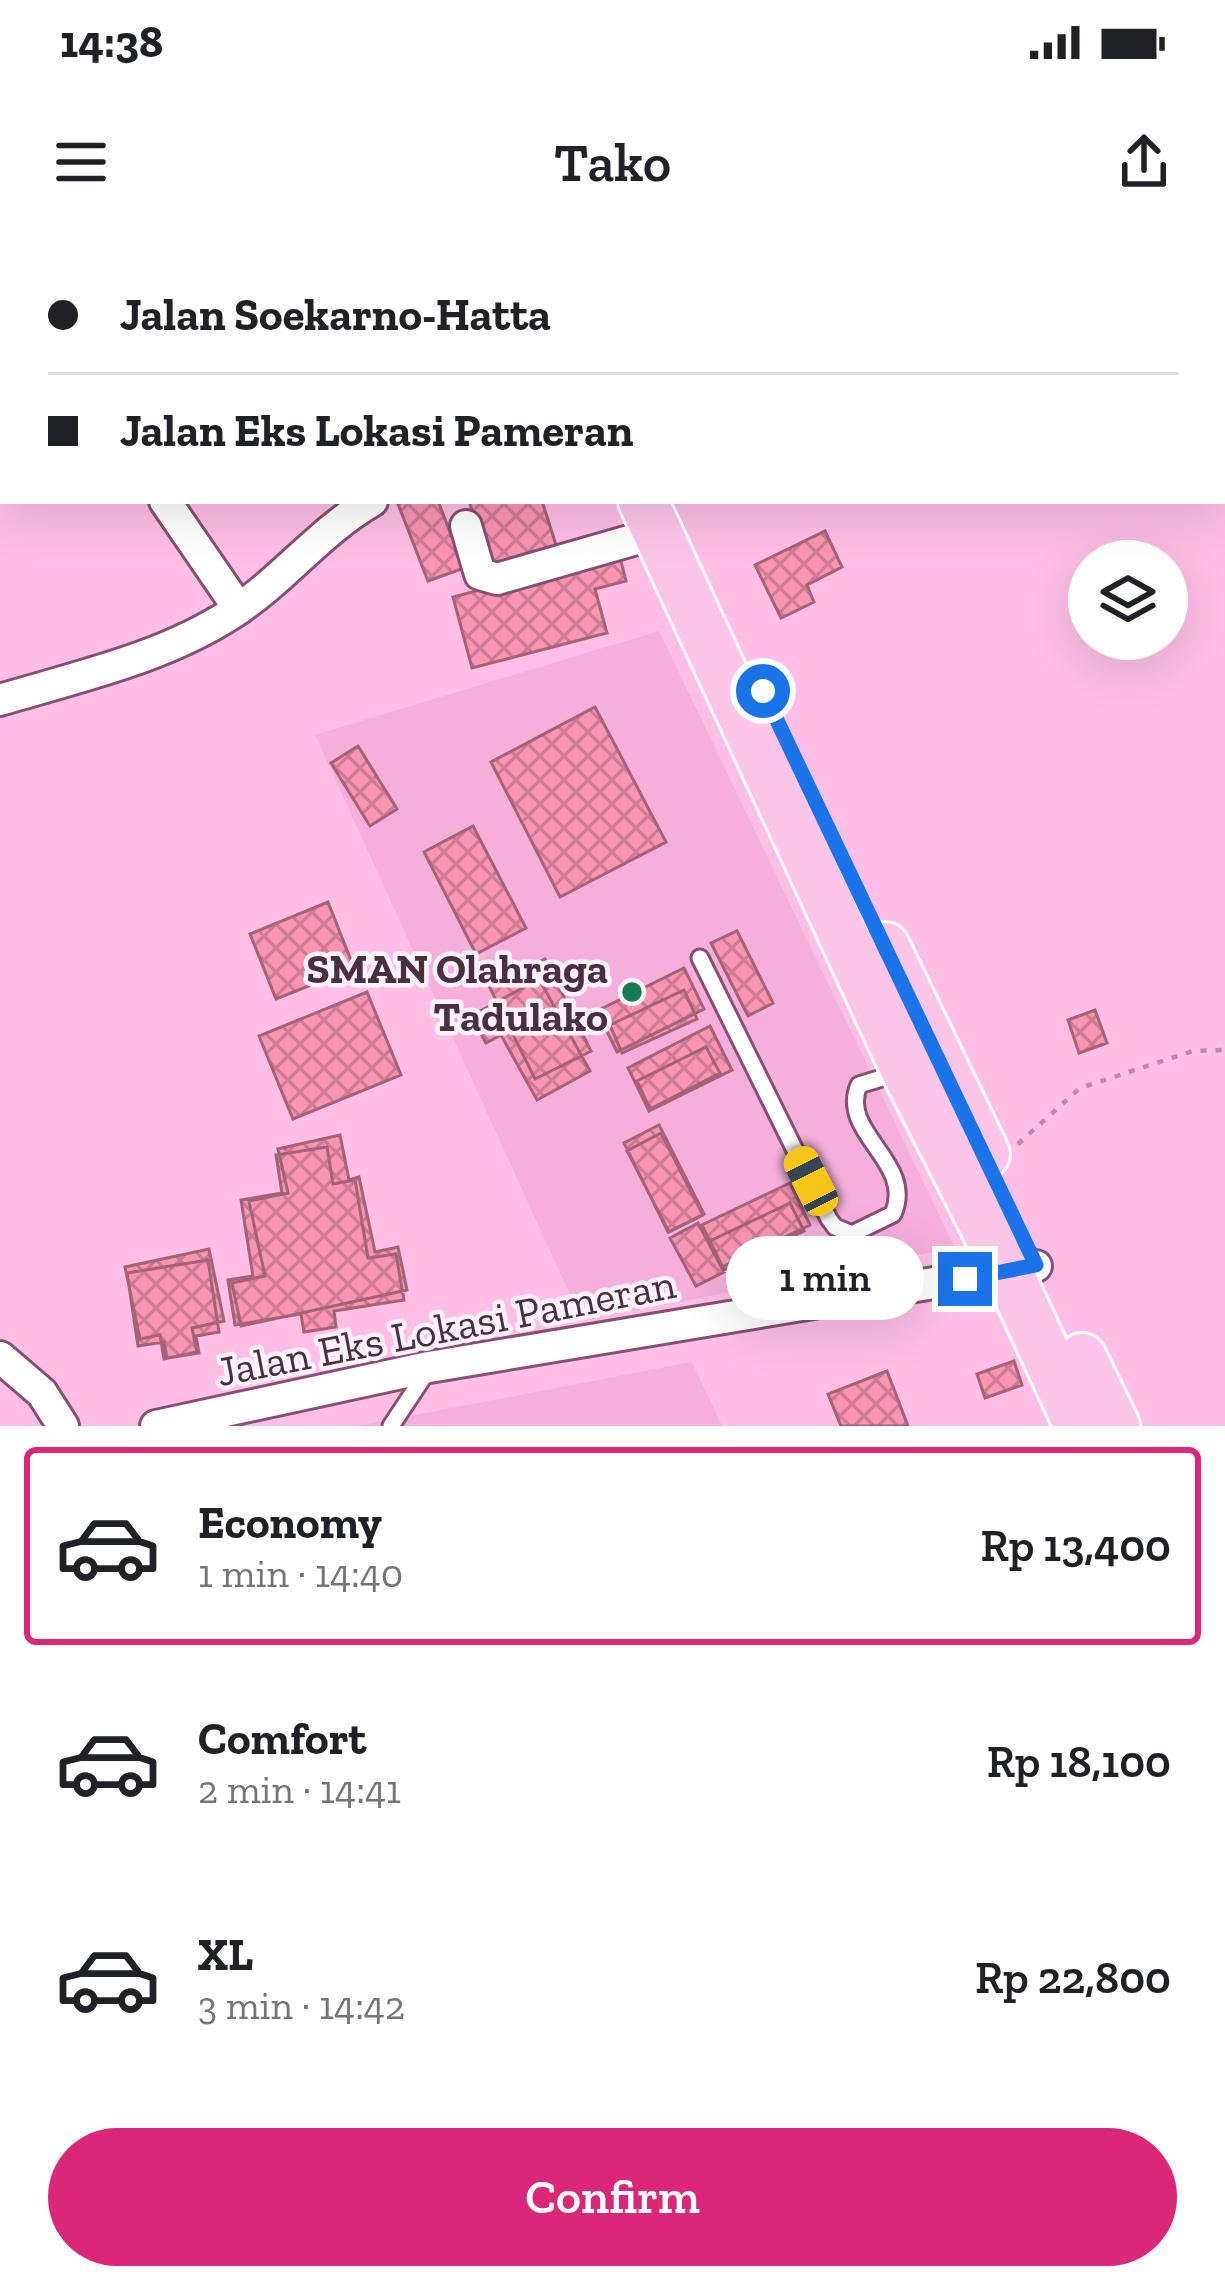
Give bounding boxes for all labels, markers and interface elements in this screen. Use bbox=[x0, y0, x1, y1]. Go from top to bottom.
text: 14:38 bbox=[60, 15, 163, 69]
icon: menu bbox=[48, 129, 114, 195]
icon: share bbox=[1111, 129, 1177, 195]
text: Tako bbox=[554, 130, 671, 195]
text: Jalan Soekarno-Hatta bbox=[120, 288, 551, 342]
text: Jalan Eks Lokasi Pameran bbox=[120, 404, 633, 458]
map controls bbox=[1068, 540, 1188, 660]
button: layers bbox=[1068, 540, 1188, 660]
route start bbox=[736, 664, 790, 718]
place label: SMAN Olahraga Tadulako bbox=[306, 943, 608, 1042]
marker: SMAN Olahraga Tadulako bbox=[619, 979, 645, 1005]
car bbox=[779, 1141, 843, 1221]
callout: 1 min bbox=[725, 1237, 923, 1321]
route end bbox=[938, 1252, 992, 1306]
text: 1 min bbox=[779, 1254, 871, 1301]
street label: Jalan Eks Lokasi Pameran bbox=[212, 1258, 680, 1397]
icon: car bbox=[54, 1492, 162, 1600]
text: Economy bbox=[198, 1496, 382, 1550]
text: Rp 13,400 bbox=[981, 1519, 1171, 1573]
text: 1 min · 14:40 bbox=[198, 1550, 403, 1597]
icon: car bbox=[54, 1708, 162, 1816]
text: Comfort bbox=[198, 1712, 366, 1766]
text: Rp 18,100 bbox=[987, 1735, 1171, 1789]
text: 2 min · 14:41 bbox=[198, 1766, 401, 1813]
icon: car bbox=[54, 1924, 162, 2032]
text: XL bbox=[198, 1928, 253, 1982]
text: Rp 22,800 bbox=[975, 1951, 1171, 2005]
text: 3 min · 14:42 bbox=[198, 1982, 405, 2029]
button: Confirm bbox=[48, 2128, 1177, 2266]

